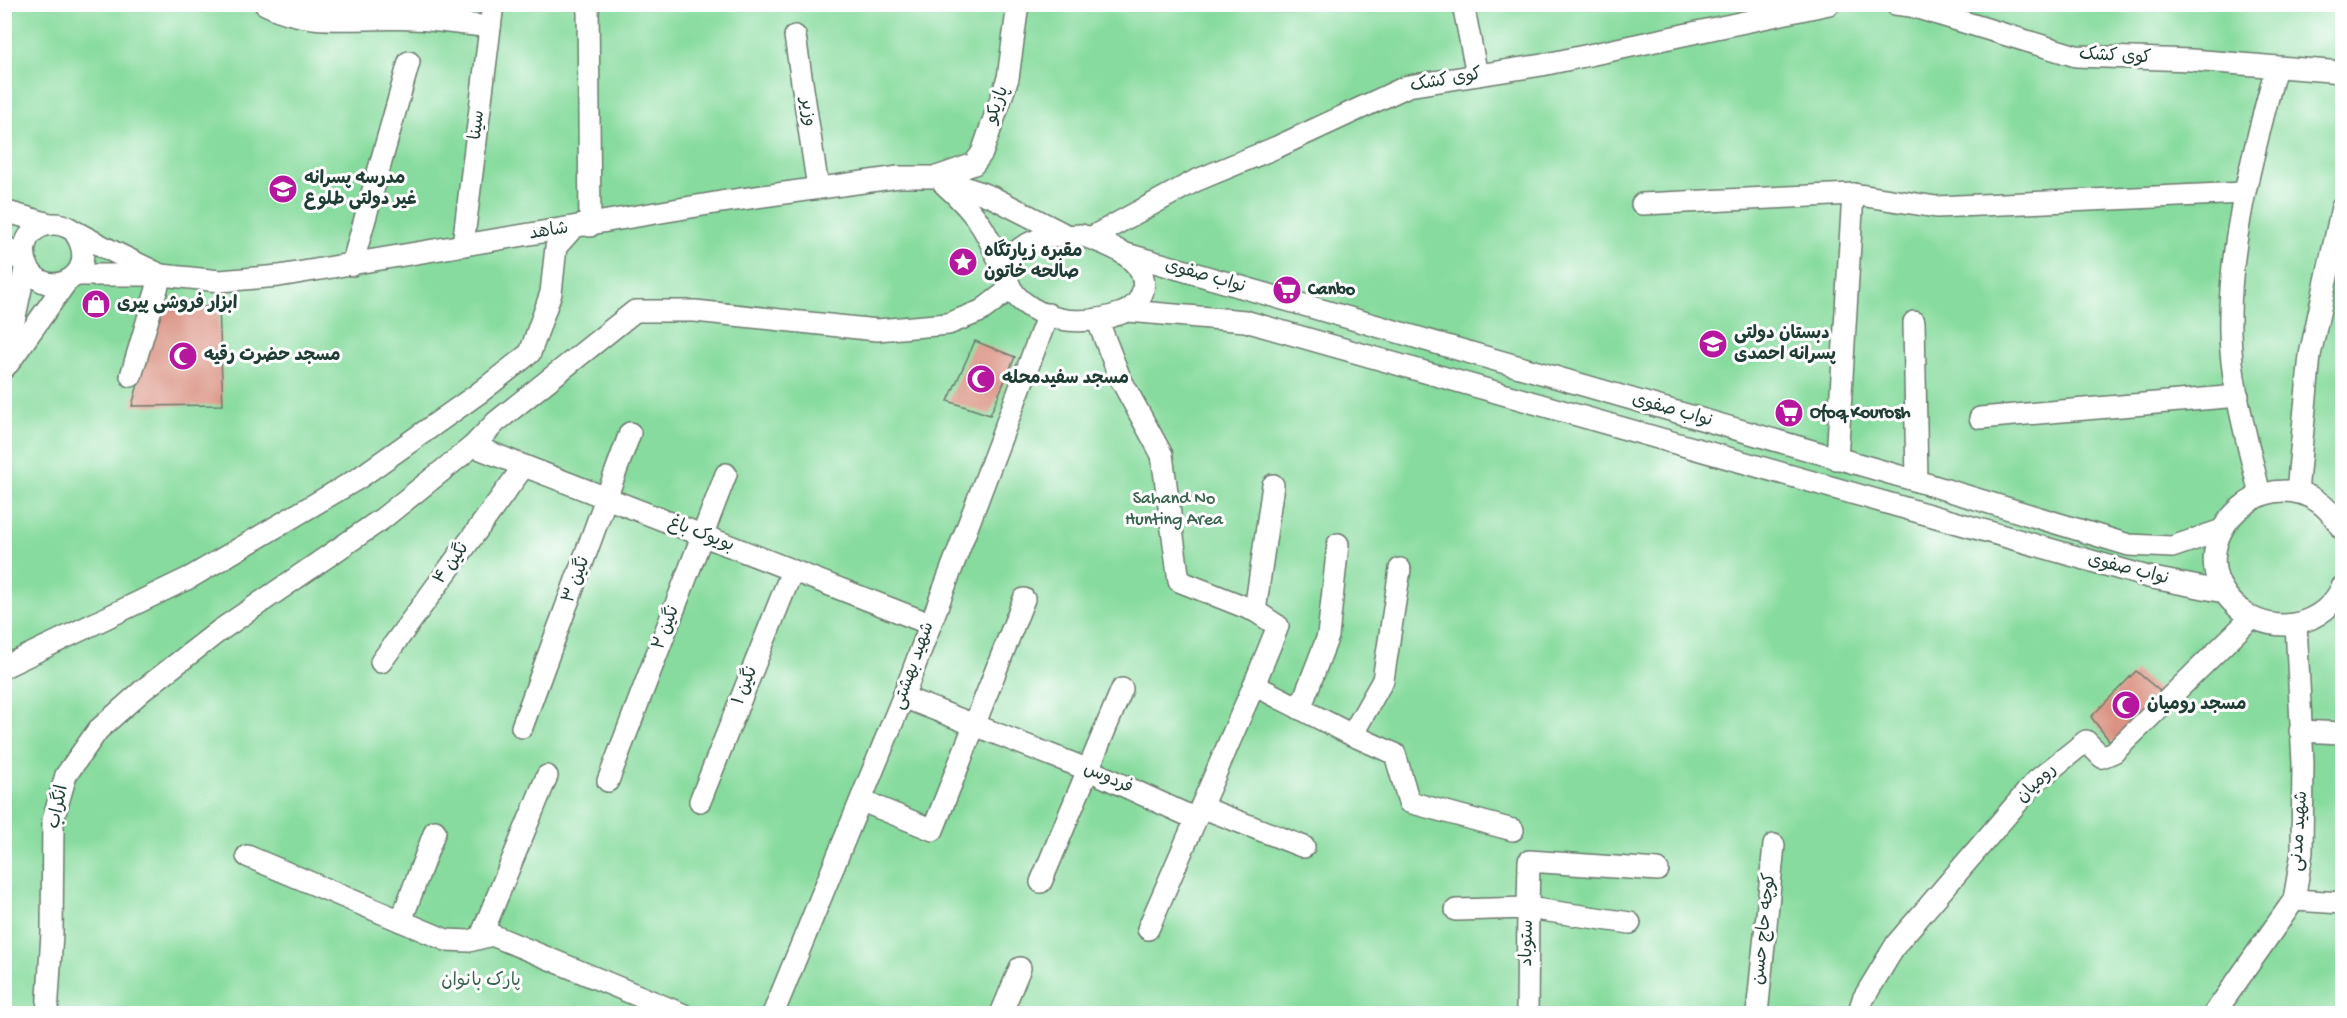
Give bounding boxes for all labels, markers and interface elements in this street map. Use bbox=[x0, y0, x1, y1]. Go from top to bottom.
street label: کوی کشک bbox=[2078, 45, 2152, 69]
street label: کوی کشک bbox=[1409, 64, 1484, 98]
street label: پازیکو bbox=[981, 84, 1014, 128]
street label: وزیر bbox=[794, 94, 820, 128]
street label: سینا bbox=[466, 109, 490, 141]
place label: مدرسه پسرانه غیر دولتی طلوع bbox=[304, 169, 417, 211]
school or university icon: مدرسه پسرانه غیر دولتی طلوع bbox=[267, 173, 299, 205]
street label: شاهد bbox=[528, 219, 570, 245]
place label: مقبره زیارتگاه صالحه خاتون bbox=[984, 239, 1082, 284]
place icon: مقبره زیارتگاه صالحه خاتون bbox=[947, 246, 979, 278]
street label: نواب صفوی bbox=[1162, 255, 1248, 299]
supermarket icon: Canbo bbox=[1271, 274, 1303, 306]
place label: Canbo bbox=[1307, 280, 1356, 301]
shop icon: ابزار فروشی پیری bbox=[80, 288, 112, 320]
place label: ابزار فروشی پیری bbox=[117, 292, 237, 315]
place label: دبستان دولتی پسرانه احمدی bbox=[1734, 324, 1837, 366]
school or university icon: دبستان دولتی پسرانه احمدی bbox=[1697, 328, 1729, 360]
mosque icon: مسجد حضرت رقیه bbox=[167, 340, 199, 372]
place label: مسجد حضرت رقیه bbox=[204, 344, 341, 367]
mosque icon: مسجد سفیدمحله bbox=[965, 363, 997, 395]
place label: مسجد سفیدمحله bbox=[1002, 369, 1129, 390]
street label: نواب صفوی bbox=[1629, 389, 1715, 433]
supermarket icon: Ofoq Kourosh bbox=[1773, 397, 1805, 429]
place label: Ofoq Kourosh bbox=[1810, 403, 1911, 424]
park label: Sahand No Hunting Area bbox=[1125, 489, 1224, 531]
street label: بویوک باغ bbox=[665, 512, 737, 557]
street label: نگین ۴ bbox=[428, 538, 474, 589]
street label: نواب صفوی bbox=[2085, 550, 2171, 590]
street label: نگین ۳ bbox=[557, 553, 595, 606]
street label: نگین ۲ bbox=[647, 602, 685, 653]
street label: شهید بهشتی bbox=[888, 619, 940, 713]
street label: نگین ۱ bbox=[727, 663, 763, 708]
mosque icon: مسجد رومیان bbox=[2110, 689, 2142, 721]
place label: مسجد رومیان bbox=[2147, 695, 2246, 716]
street label: فردوس bbox=[1080, 759, 1136, 799]
street label: رومیان bbox=[2013, 760, 2061, 808]
street label: انگراب bbox=[42, 783, 74, 831]
street label: شهید مدنی bbox=[2287, 790, 2313, 872]
street label: کوچه حاج حسن bbox=[1749, 872, 1781, 986]
street label: ستوباد bbox=[1517, 919, 1539, 967]
park label: پارک بانوان bbox=[441, 971, 521, 992]

